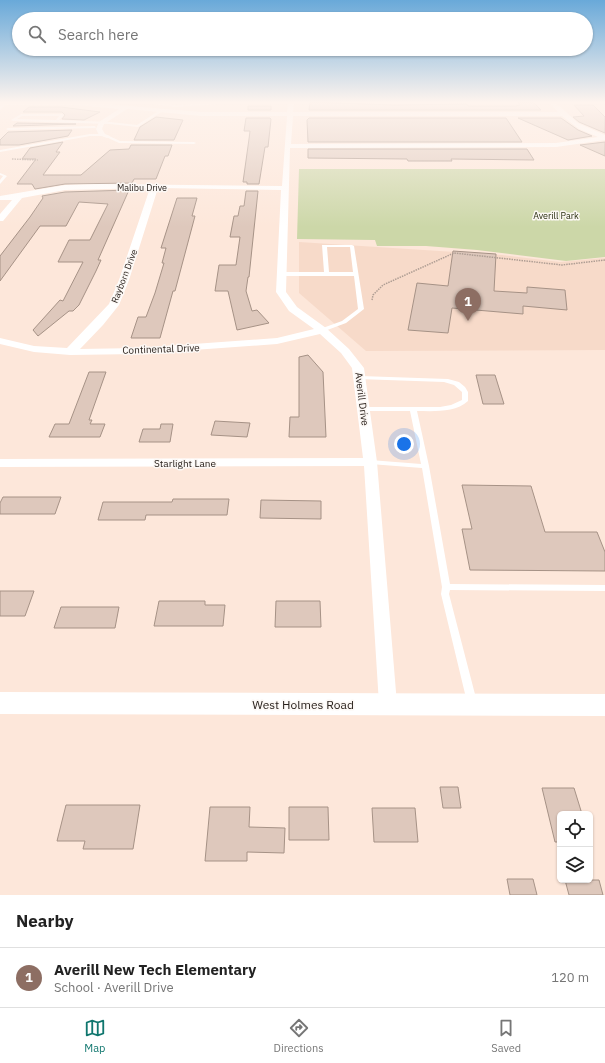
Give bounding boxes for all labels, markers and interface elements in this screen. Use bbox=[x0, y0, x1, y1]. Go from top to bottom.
search box bbox=[12, 12, 593, 56]
icon: search bbox=[26, 23, 48, 45]
text: Search here bbox=[58, 25, 138, 44]
street label: Malibu Drive bbox=[117, 182, 167, 193]
park label: Averill Park bbox=[533, 210, 579, 221]
street label: Rayborn Drive bbox=[109, 248, 139, 304]
pin: 1 bbox=[455, 288, 481, 321]
street label: Continental Drive bbox=[122, 341, 200, 357]
street label: Averill Drive bbox=[352, 372, 372, 427]
your location bbox=[394, 434, 414, 454]
street label: Starlight Lane bbox=[154, 457, 216, 470]
street label: West Holmes Road bbox=[252, 697, 354, 712]
map controls bbox=[557, 811, 593, 883]
button: locate bbox=[557, 811, 593, 847]
button: layers bbox=[557, 847, 593, 883]
text: Nearby bbox=[16, 910, 74, 932]
text: Averill New Tech Elementary bbox=[54, 960, 256, 979]
text: 1 bbox=[25, 969, 33, 986]
text: 120 m bbox=[551, 969, 589, 986]
text: School · Averill Drive bbox=[54, 979, 174, 996]
tab: Map bbox=[84, 1017, 106, 1055]
tab: Directions bbox=[274, 1017, 324, 1055]
tab: Saved bbox=[491, 1017, 521, 1055]

